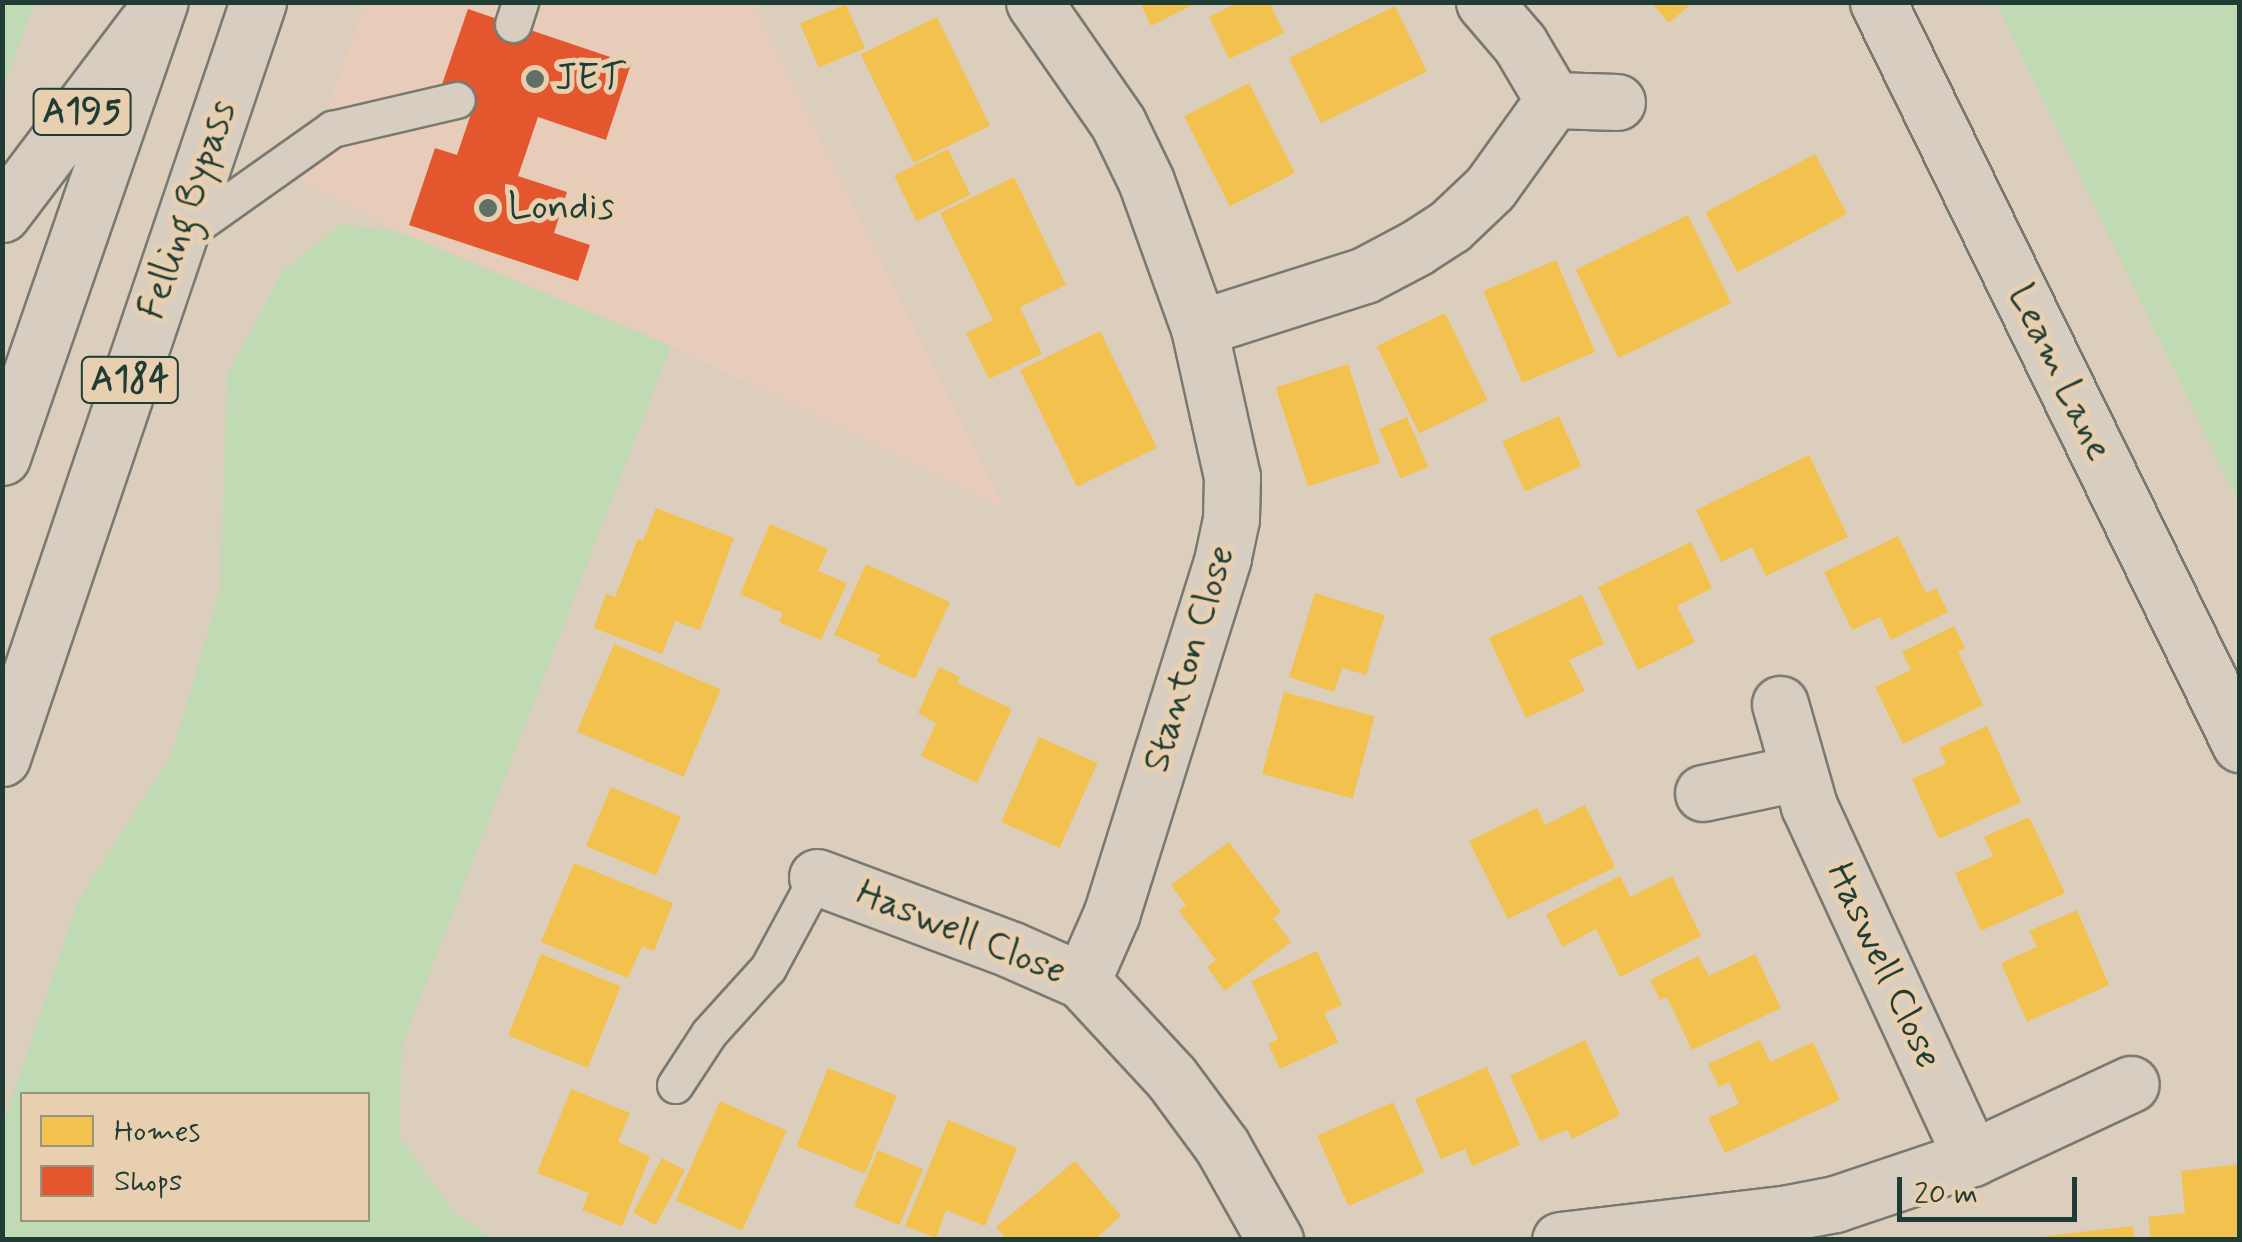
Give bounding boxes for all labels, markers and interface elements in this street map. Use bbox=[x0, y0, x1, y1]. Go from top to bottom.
place label: JET bbox=[555, 56, 625, 102]
marker: JET bbox=[524, 68, 546, 90]
road number: A195 bbox=[32, 82, 132, 142]
street label: Felling Bypass bbox=[129, 94, 247, 326]
place label: Londis bbox=[508, 185, 614, 231]
marker: Londis bbox=[477, 197, 499, 219]
street label: Leam Lane bbox=[1997, 278, 2121, 468]
road number: A184 bbox=[80, 350, 180, 410]
street label: Stanton Close bbox=[1134, 540, 1246, 778]
street label: Haswell Close bbox=[1815, 856, 1951, 1076]
street label: Haswell Close bbox=[850, 870, 1072, 996]
legend bbox=[20, 1092, 370, 1222]
text: Homes bbox=[114, 1112, 200, 1151]
scale bar bbox=[1902, 1157, 2082, 1219]
text: Shops bbox=[114, 1162, 182, 1201]
text: 20 m bbox=[1914, 1175, 1978, 1214]

